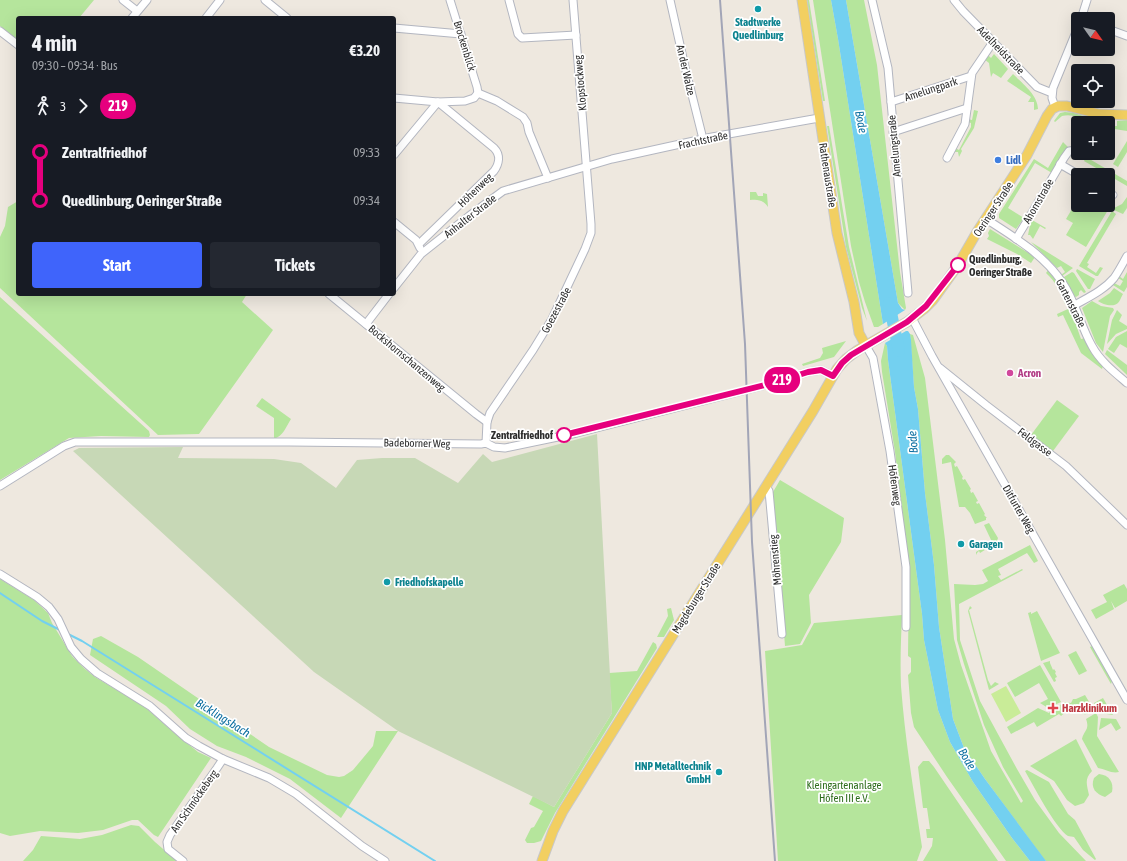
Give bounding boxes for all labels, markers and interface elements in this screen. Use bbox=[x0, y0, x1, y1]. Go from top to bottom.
marker: Stadtwerke Quedlinburg bbox=[753, 4, 763, 14]
north arrow bbox=[1071, 12, 1115, 56]
map controls bbox=[1071, 12, 1115, 212]
place label: Stadtwerke Quedlinburg bbox=[733, 16, 784, 41]
street label: Brockenblick bbox=[452, 19, 478, 73]
street label: Adelheidstraße bbox=[975, 24, 1027, 76]
text: 4 min bbox=[32, 30, 77, 56]
text: €3.20 bbox=[349, 42, 380, 59]
street label: An der Walze bbox=[674, 43, 698, 97]
street label: Klopstockweg bbox=[572, 54, 588, 111]
text: 09:30 – 09:34 · Bus bbox=[32, 58, 118, 73]
button: locate bbox=[1071, 64, 1115, 108]
street label: Amelungpark bbox=[903, 75, 959, 103]
icon: walk bbox=[32, 95, 54, 117]
icon: forward bbox=[72, 95, 94, 117]
text: 219 bbox=[108, 98, 128, 114]
text: 3 bbox=[60, 99, 66, 114]
water label: Bode bbox=[852, 110, 870, 135]
street label: Amelungstraße bbox=[885, 115, 903, 177]
button: + bbox=[1071, 116, 1115, 160]
street label: Frachtstraße bbox=[677, 129, 729, 151]
street label: Rathenaustraße bbox=[817, 142, 839, 208]
text: Zentralfriedhof bbox=[62, 144, 147, 161]
text: 09:33 bbox=[353, 145, 380, 160]
place label: Lidl bbox=[1006, 154, 1022, 166]
marker: Lidl bbox=[993, 155, 1003, 165]
button: − bbox=[1071, 168, 1115, 212]
street label: Höhenweg bbox=[455, 170, 495, 209]
street label: Ahornstraße bbox=[1020, 176, 1056, 226]
street label: Oeringer Straße bbox=[971, 179, 1015, 239]
text: Quedlinburg, Oeringer Straße bbox=[62, 192, 222, 209]
street label: Anhalter Straße bbox=[441, 192, 499, 240]
text: 09:34 bbox=[353, 193, 380, 208]
button: Start bbox=[32, 242, 202, 288]
button: Tickets bbox=[210, 242, 380, 288]
place label: Quedlinburg, Oeringer Straße bbox=[969, 253, 1032, 278]
marker: Quedlinburg, Oeringer Straße bbox=[950, 257, 966, 273]
street label: Gartenstraße bbox=[1054, 277, 1088, 329]
street label: Goezestraße bbox=[539, 285, 573, 335]
street label: Bockshornschanzenweg bbox=[366, 322, 448, 394]
line badge: 219 bbox=[759, 367, 805, 393]
place label: Acron bbox=[1017, 367, 1041, 379]
marker: Acron bbox=[1005, 368, 1015, 378]
text: 219 bbox=[772, 372, 792, 388]
street label: Feldgasse bbox=[1016, 425, 1054, 459]
marker: Zentralfriedhof bbox=[556, 427, 572, 443]
place label: Zentralfriedhof bbox=[491, 429, 554, 441]
water label: Bode bbox=[905, 430, 921, 454]
street label: Badeborner Weg bbox=[384, 436, 451, 450]
street label: Höfenweg bbox=[886, 464, 904, 506]
street label: Ditfurter Weg bbox=[1000, 483, 1038, 535]
street label: Möhrenstieg bbox=[767, 534, 783, 586]
place label: Garagen bbox=[969, 538, 1003, 550]
marker: Garagen bbox=[956, 539, 966, 549]
street label: Magdeburger Straße bbox=[669, 560, 723, 636]
place label: Friedhofskapelle bbox=[395, 576, 463, 588]
marker: Friedhofskapelle bbox=[382, 577, 392, 587]
water label: Bicklingsbach bbox=[193, 696, 253, 740]
marker: Harzklinikum bbox=[1047, 702, 1059, 714]
place label: Harzklinikum bbox=[1062, 702, 1117, 714]
water label: Bode bbox=[955, 746, 979, 773]
place label: HNP Metalltechnik GmbH bbox=[635, 760, 711, 785]
street label: Am Schmöckeberg bbox=[168, 767, 220, 835]
marker: HNP Metalltechnik GmbH bbox=[714, 767, 724, 777]
park label: Kleingartenanlage Höfen III e.V. bbox=[806, 779, 882, 804]

